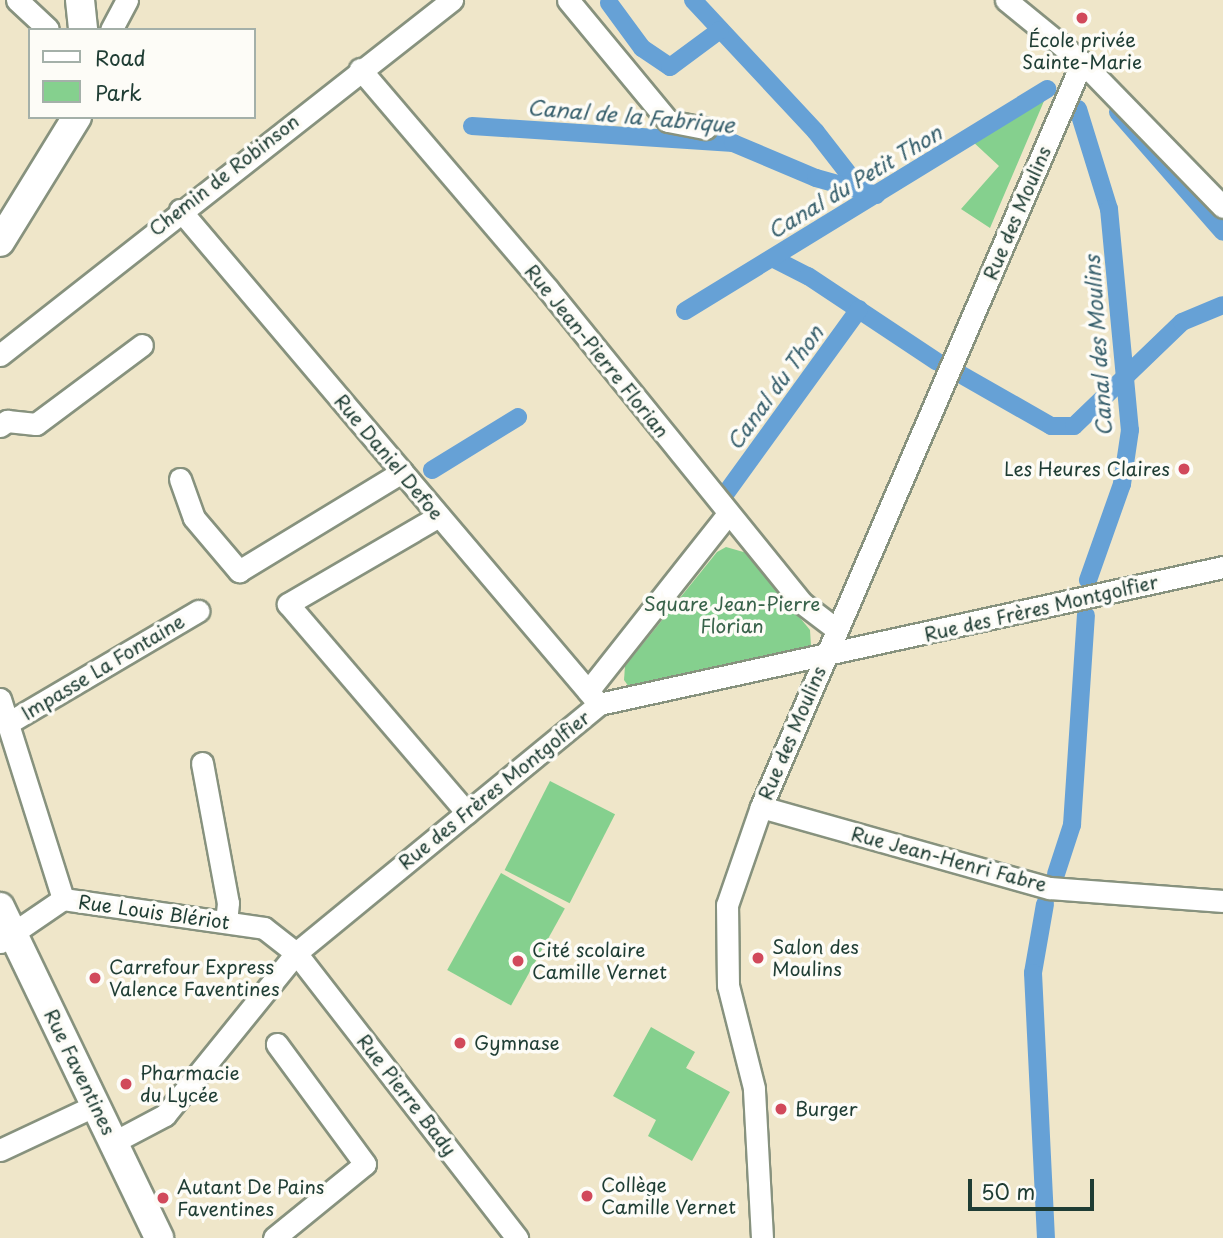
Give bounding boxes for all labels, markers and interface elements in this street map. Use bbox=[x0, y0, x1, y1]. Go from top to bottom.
marker: École privée Sainte-Marie bbox=[1074, 10, 1090, 26]
legend bbox=[28, 28, 256, 119]
place label: École privée Sainte-Marie bbox=[1022, 29, 1142, 73]
text: Road bbox=[95, 41, 146, 73]
text: Park bbox=[95, 76, 142, 108]
water label: Canal de la Fabrique bbox=[526, 93, 736, 137]
street label: Chemin de Robinson bbox=[144, 109, 304, 241]
water label: Canal du Petit Thon bbox=[762, 119, 946, 243]
street label: Rue des Moulins bbox=[978, 141, 1056, 285]
water label: Canal des Moulins bbox=[1078, 254, 1116, 438]
street label: Rue Jean-Pierre Florian bbox=[520, 259, 674, 443]
water label: Canal du Thon bbox=[721, 320, 827, 454]
street label: Rue Daniel Defoe bbox=[329, 389, 449, 525]
place label: Les Heures Claires bbox=[1003, 458, 1170, 480]
marker: Les Heures Claires bbox=[1176, 461, 1192, 477]
street label: Rue des Frères Montgolfier bbox=[919, 569, 1163, 647]
park label: Square Jean-Pierre Florian bbox=[643, 593, 821, 637]
street label: Impasse La Fontaine bbox=[17, 609, 189, 725]
street label: Rue des Moulins bbox=[753, 661, 831, 805]
street label: Rue des Frères Montgolfier bbox=[392, 704, 596, 876]
street label: Rue Jean-Henri Fabre bbox=[848, 822, 1050, 896]
street label: Rue Louis Blériot bbox=[77, 890, 231, 934]
place label: Salon des Moulins bbox=[772, 936, 860, 980]
place label: Cité scolaire Camille Vernet bbox=[532, 939, 668, 983]
marker: Salon des Moulins bbox=[750, 950, 766, 966]
marker: Cité scolaire Camille Vernet bbox=[510, 953, 526, 969]
place label: Carrefour Express Valence Faventines bbox=[109, 956, 281, 1000]
marker: Carrefour Express Valence Faventines bbox=[87, 970, 103, 986]
street label: Rue Faventines bbox=[39, 1005, 121, 1139]
street label: Rue Pierre Bady bbox=[352, 1029, 462, 1161]
place label: Gymnase bbox=[474, 1032, 560, 1054]
marker: Gymnase bbox=[452, 1035, 468, 1051]
place label: Pharmacie du Lycée bbox=[140, 1062, 240, 1106]
marker: Pharmacie du Lycée bbox=[118, 1076, 134, 1092]
place label: Burger bbox=[795, 1098, 857, 1120]
marker: Burger bbox=[773, 1101, 789, 1117]
scale bar bbox=[971, 1164, 1097, 1208]
place label: Collège Camille Vernet bbox=[601, 1174, 737, 1218]
text: 50 m bbox=[981, 1175, 1035, 1207]
place label: Autant De Pains Faventines bbox=[177, 1176, 327, 1220]
marker: Collège Camille Vernet bbox=[579, 1188, 595, 1204]
marker: Autant De Pains Faventines bbox=[155, 1190, 171, 1206]

